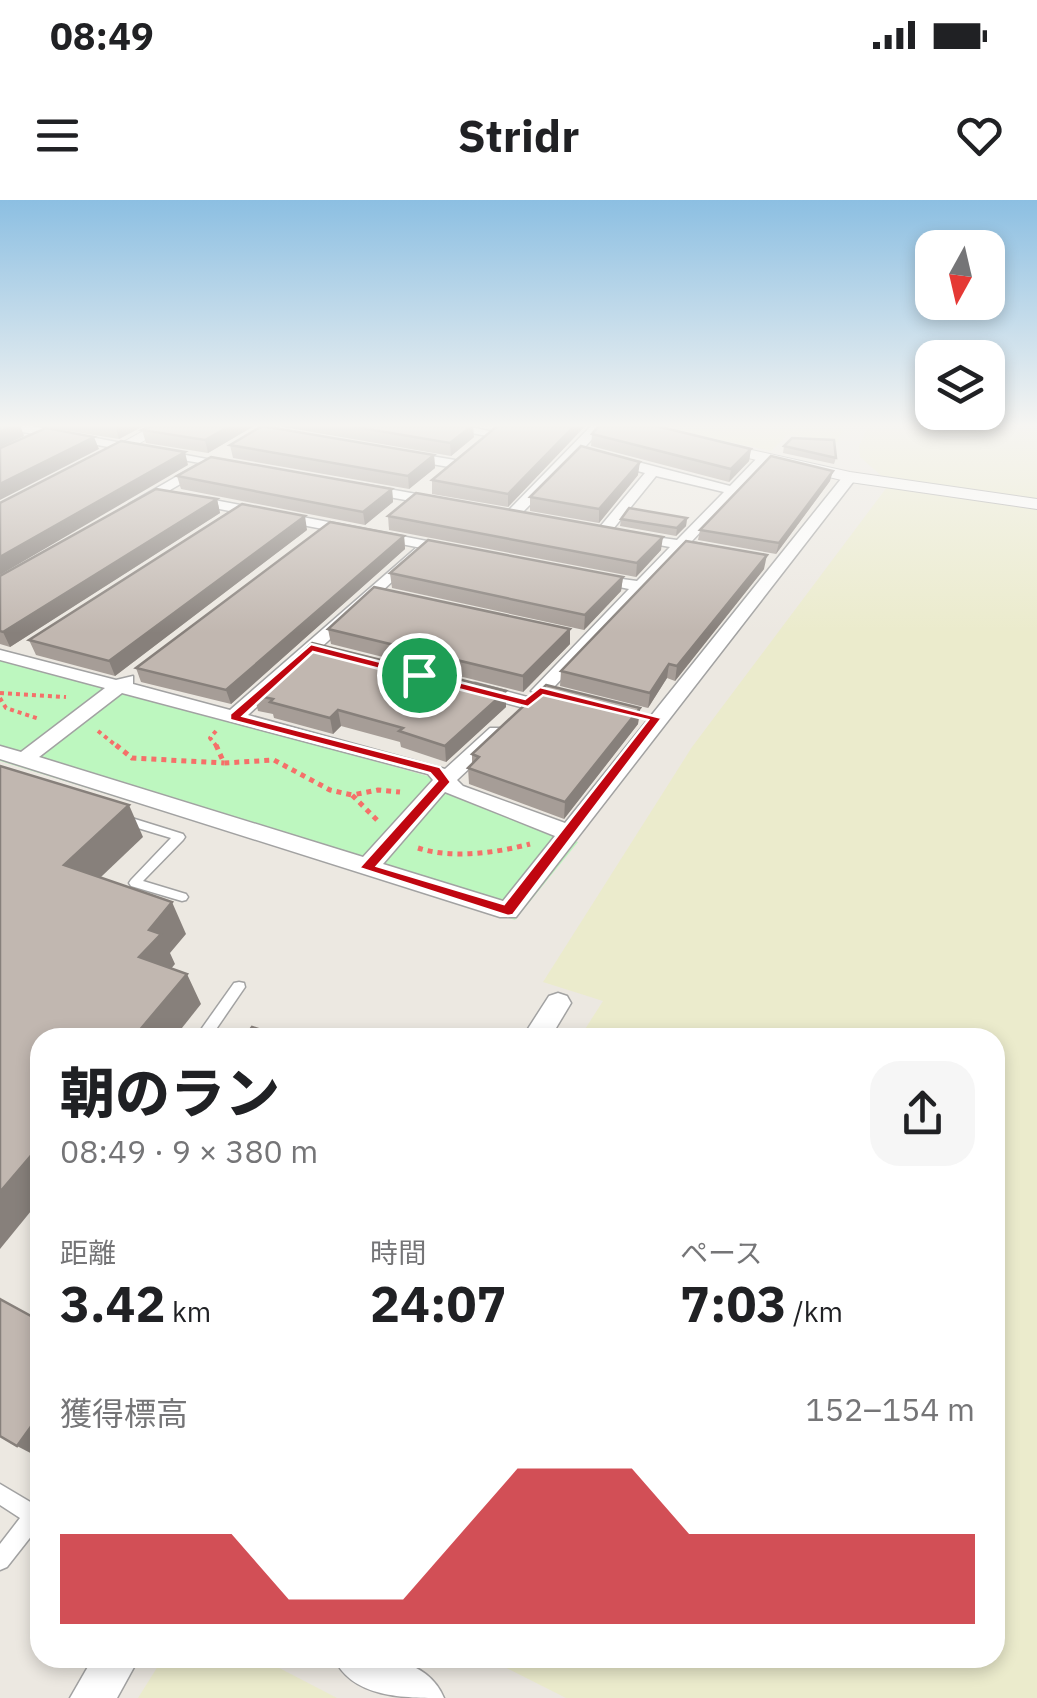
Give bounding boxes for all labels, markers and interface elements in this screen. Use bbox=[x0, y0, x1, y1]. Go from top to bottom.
text: 08:49 bbox=[50, 11, 154, 60]
text: Stridr bbox=[458, 106, 579, 164]
icon: menu bbox=[30, 108, 85, 163]
icon: heart bbox=[952, 108, 1007, 163]
north arrow bbox=[915, 230, 1005, 320]
map controls bbox=[915, 230, 1005, 430]
button: layers bbox=[915, 340, 1005, 430]
pin bbox=[377, 633, 462, 718]
icon: arrive bbox=[392, 648, 447, 703]
text: 朝のラン bbox=[60, 1057, 280, 1128]
button: share bbox=[870, 1061, 975, 1166]
text: 08:49 · 9 × 380 m bbox=[60, 1130, 318, 1172]
text: 距離 bbox=[60, 1234, 116, 1271]
text: 時間 bbox=[370, 1234, 426, 1271]
text: ペース bbox=[680, 1234, 763, 1271]
text: 3.42 bbox=[60, 1271, 166, 1336]
text: 24:07 bbox=[370, 1271, 507, 1336]
text: 7:03 bbox=[680, 1271, 787, 1336]
text: km bbox=[166, 1293, 211, 1330]
text: /km bbox=[787, 1293, 843, 1330]
text: 152–154 m bbox=[805, 1388, 975, 1430]
text: 獲得標高 bbox=[60, 1392, 188, 1434]

